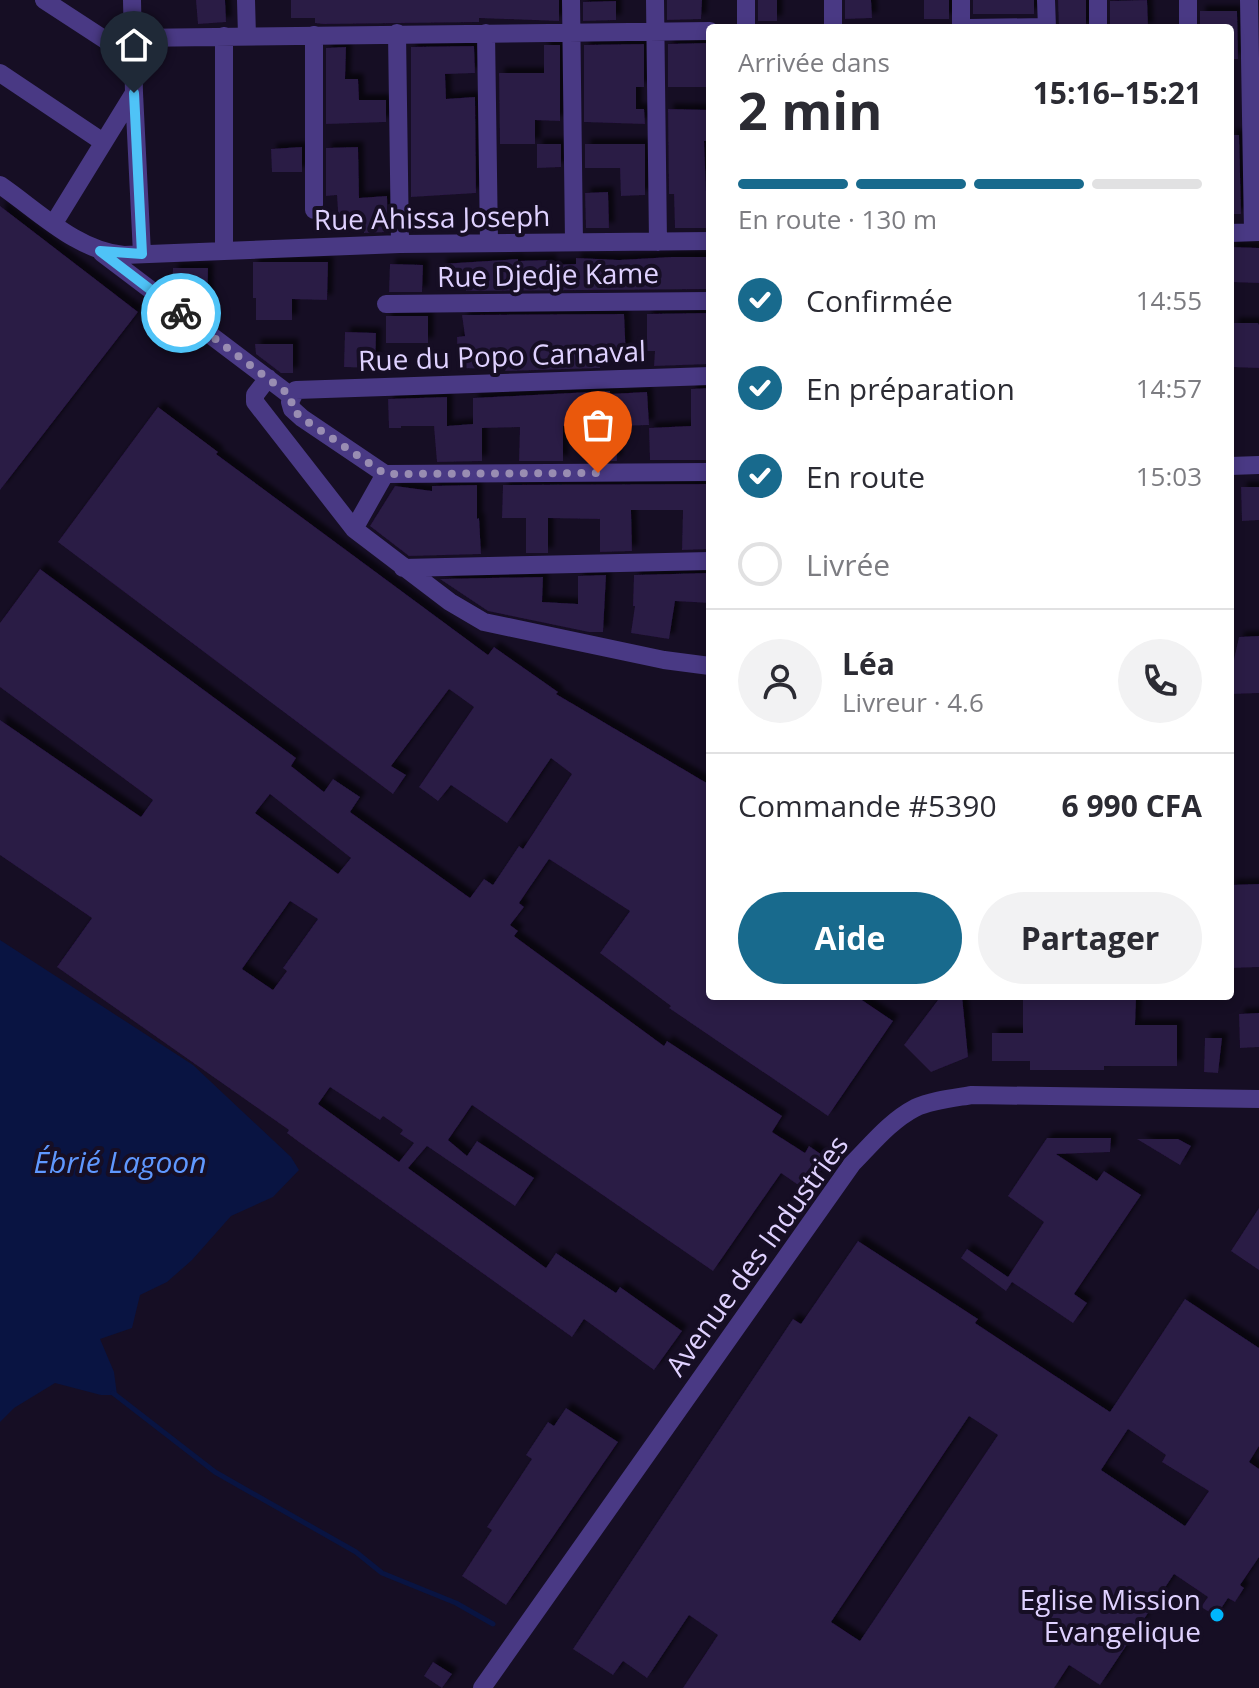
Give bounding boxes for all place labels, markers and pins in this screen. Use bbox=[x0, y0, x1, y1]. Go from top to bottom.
pin bbox=[100, 11, 168, 93]
pin bbox=[564, 391, 632, 473]
place label: Eglise Mission Evangelique bbox=[1020, 1580, 1201, 1650]
marker: Eglise Mission Evangelique bbox=[1208, 1606, 1226, 1624]

